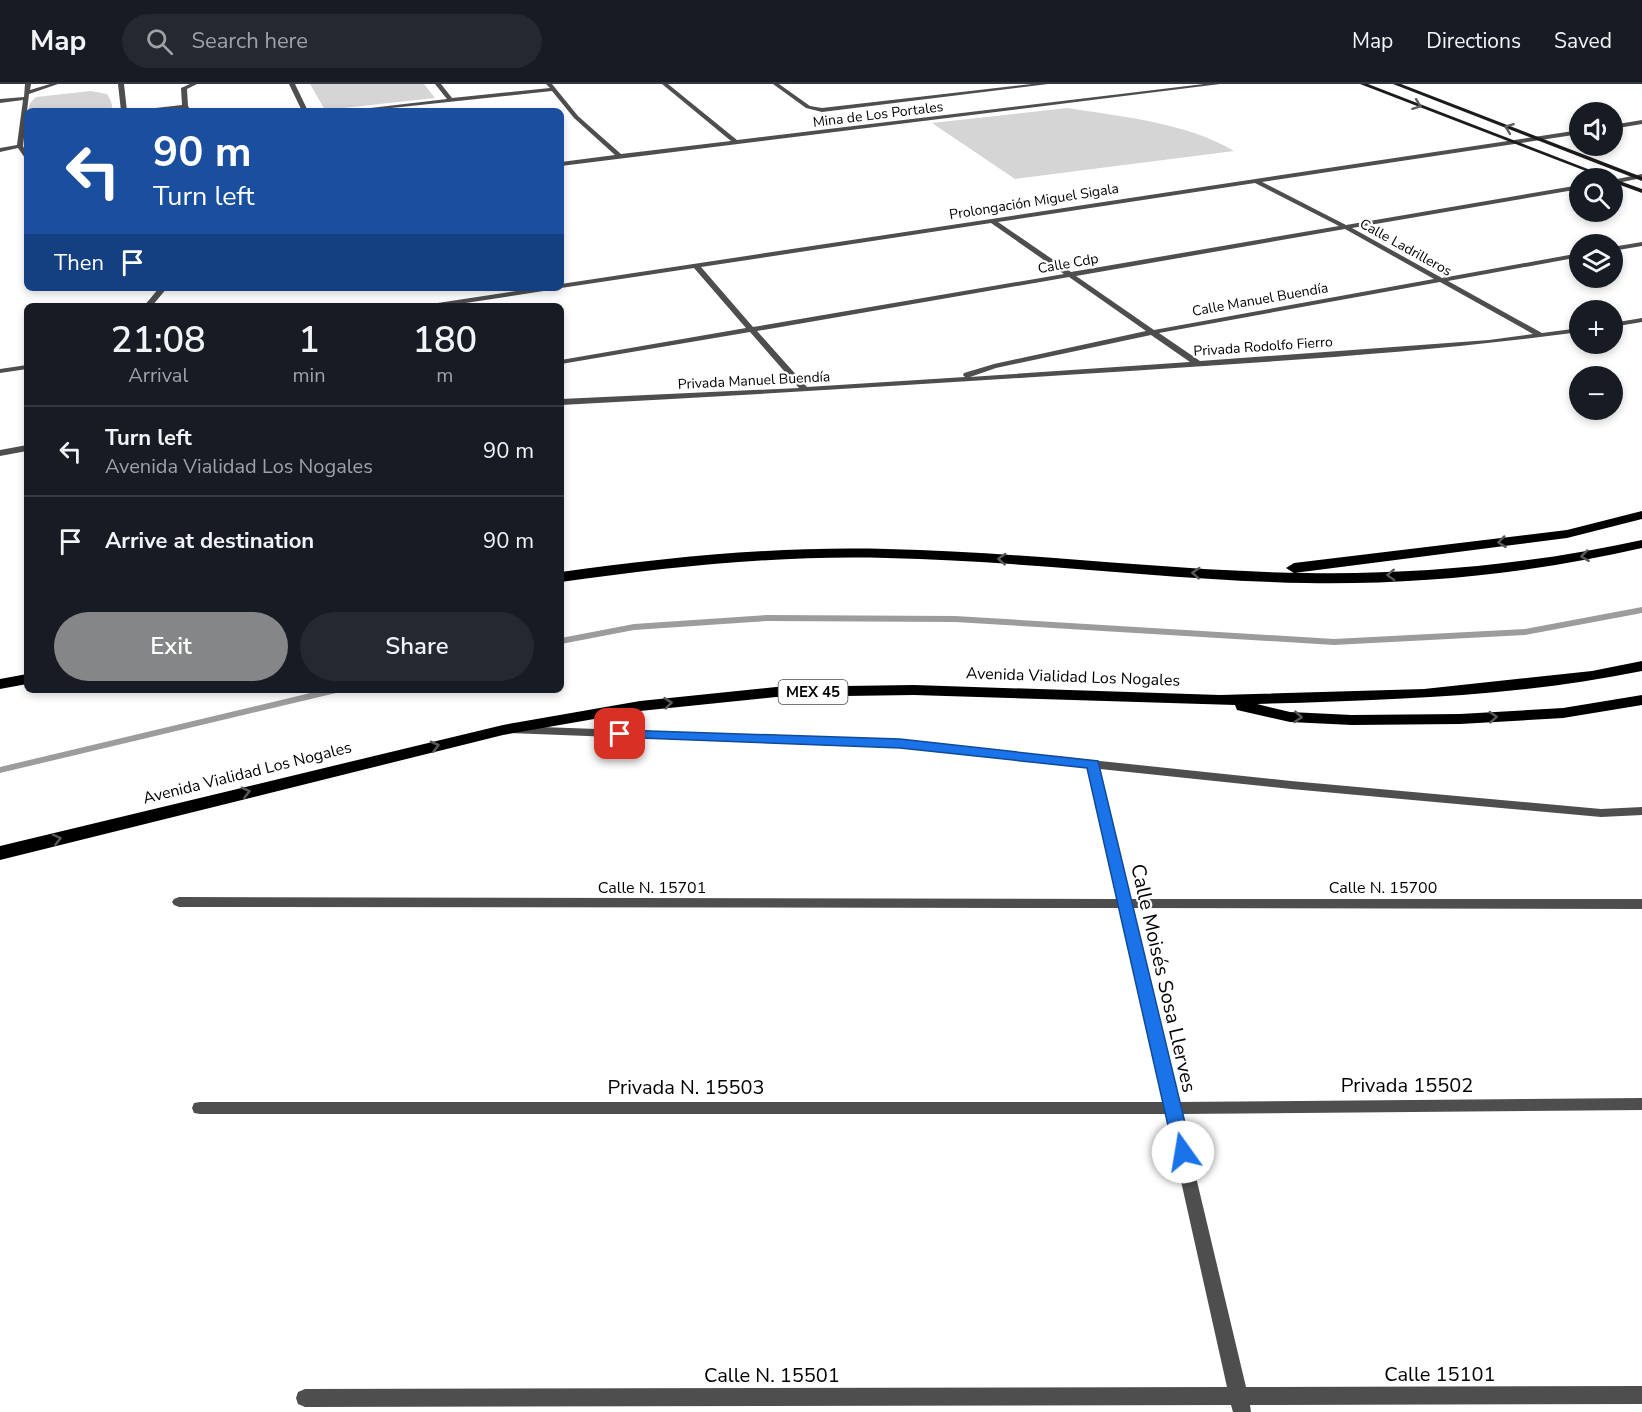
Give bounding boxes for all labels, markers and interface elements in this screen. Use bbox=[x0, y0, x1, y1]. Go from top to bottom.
search box bbox=[122, 14, 542, 68]
text: Map bbox=[30, 22, 86, 60]
icon: search bbox=[143, 25, 176, 58]
text: Search here bbox=[191, 26, 308, 56]
text: Map bbox=[1352, 27, 1393, 55]
text: Directions bbox=[1426, 27, 1521, 55]
text: Saved bbox=[1554, 27, 1612, 55]
street label: Mina de Los Portales bbox=[812, 97, 945, 132]
one-way arrow bbox=[1411, 98, 1422, 110]
map controls bbox=[1569, 102, 1623, 420]
button: sound bbox=[1569, 102, 1623, 156]
one-way arrow bbox=[1504, 123, 1515, 135]
text: 90 m bbox=[153, 124, 252, 181]
icon: left bbox=[54, 132, 132, 210]
button: search bbox=[1569, 168, 1623, 222]
text: Turn left bbox=[153, 178, 254, 215]
street label: Prolongación Miguel Sigala bbox=[948, 179, 1120, 224]
street label: Calle Ladrilleros bbox=[1356, 214, 1455, 281]
button: layers bbox=[1569, 234, 1623, 288]
icon: arrive bbox=[116, 246, 149, 279]
text: Then bbox=[54, 248, 104, 278]
street label: Calle Cdp bbox=[1036, 249, 1100, 278]
street label: Calle Manuel Buendía bbox=[1191, 278, 1330, 321]
button: + bbox=[1569, 300, 1623, 354]
text: 21:08 bbox=[111, 316, 206, 365]
text: 1 bbox=[298, 316, 320, 365]
text: 180 bbox=[412, 316, 477, 365]
street label: Privada Rodolfo Fierro bbox=[1193, 332, 1334, 361]
text: Arrival bbox=[128, 362, 188, 389]
text: min bbox=[293, 362, 326, 389]
text: m bbox=[436, 362, 453, 389]
button: − bbox=[1569, 366, 1623, 420]
street label: Privada Manuel Buendía bbox=[677, 367, 831, 394]
text: Turn left bbox=[105, 423, 192, 453]
icon: left bbox=[54, 435, 87, 468]
text: 90 m bbox=[483, 436, 534, 466]
text: Avenida Vialidad Los Nogales bbox=[105, 453, 373, 480]
icon: arrive bbox=[54, 525, 87, 558]
text: Arrive at destination bbox=[105, 526, 314, 556]
text: 90 m bbox=[483, 526, 534, 556]
one-way arrow bbox=[1498, 536, 1507, 548]
one-way arrow bbox=[1580, 550, 1589, 562]
one-way arrow bbox=[997, 552, 1006, 565]
one-way arrow bbox=[1192, 566, 1201, 579]
one-way arrow bbox=[1387, 569, 1396, 582]
button: Exit bbox=[54, 612, 288, 681]
button: Share bbox=[300, 612, 534, 681]
street label: Avenida Vialidad Los Nogales bbox=[966, 662, 1180, 692]
road number: MEX 45 bbox=[778, 680, 848, 704]
one-way arrow bbox=[664, 697, 673, 710]
pin bbox=[594, 708, 645, 759]
one-way arrow bbox=[1293, 711, 1302, 724]
one-way arrow bbox=[1488, 711, 1497, 724]
icon: arrive bbox=[603, 717, 636, 750]
street label: Avenida Vialidad Los Nogales bbox=[141, 736, 354, 810]
one-way arrow bbox=[430, 740, 440, 753]
one-way arrow bbox=[241, 786, 251, 799]
one-way arrow bbox=[52, 834, 62, 847]
street label: Calle Moisés Sosa Llerves bbox=[1124, 861, 1203, 1095]
street label: Calle N. 15701 bbox=[598, 877, 706, 899]
street label: Calle N. 15700 bbox=[1329, 877, 1437, 899]
street label: Privada 15502 bbox=[1341, 1072, 1473, 1099]
street label: Privada N. 15503 bbox=[608, 1074, 764, 1101]
position arrow bbox=[1151, 1120, 1215, 1184]
street label: Calle 15101 bbox=[1384, 1361, 1496, 1388]
street label: Calle N. 15501 bbox=[704, 1362, 840, 1389]

